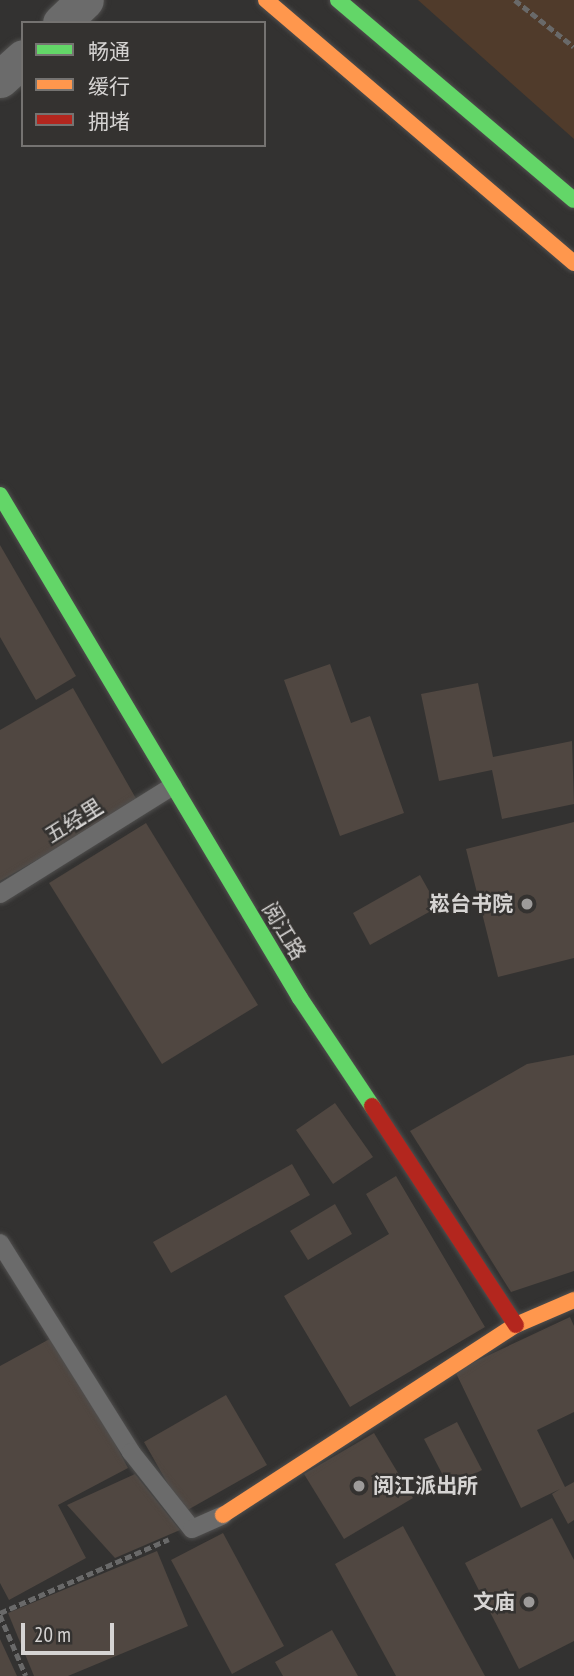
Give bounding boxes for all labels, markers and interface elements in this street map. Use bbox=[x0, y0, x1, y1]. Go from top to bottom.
legend bbox=[21, 21, 266, 147]
text: 畅通 bbox=[88, 38, 130, 65]
text: 缓行 bbox=[88, 73, 130, 100]
text: 拥堵 bbox=[88, 108, 130, 135]
street label: 五经里 bbox=[41, 794, 107, 848]
place label: 崧台书院 bbox=[429, 891, 513, 917]
marker: 崧台书院 bbox=[519, 896, 535, 912]
street label: 阅江路 bbox=[257, 898, 311, 964]
place label: 阅江派出所 bbox=[373, 1473, 478, 1499]
marker: 阅江派出所 bbox=[351, 1478, 367, 1494]
place label: 文庙 bbox=[473, 1589, 515, 1615]
marker: 文庙 bbox=[521, 1594, 537, 1610]
scale bar bbox=[24, 1610, 117, 1654]
text: 20 m bbox=[34, 1621, 71, 1648]

